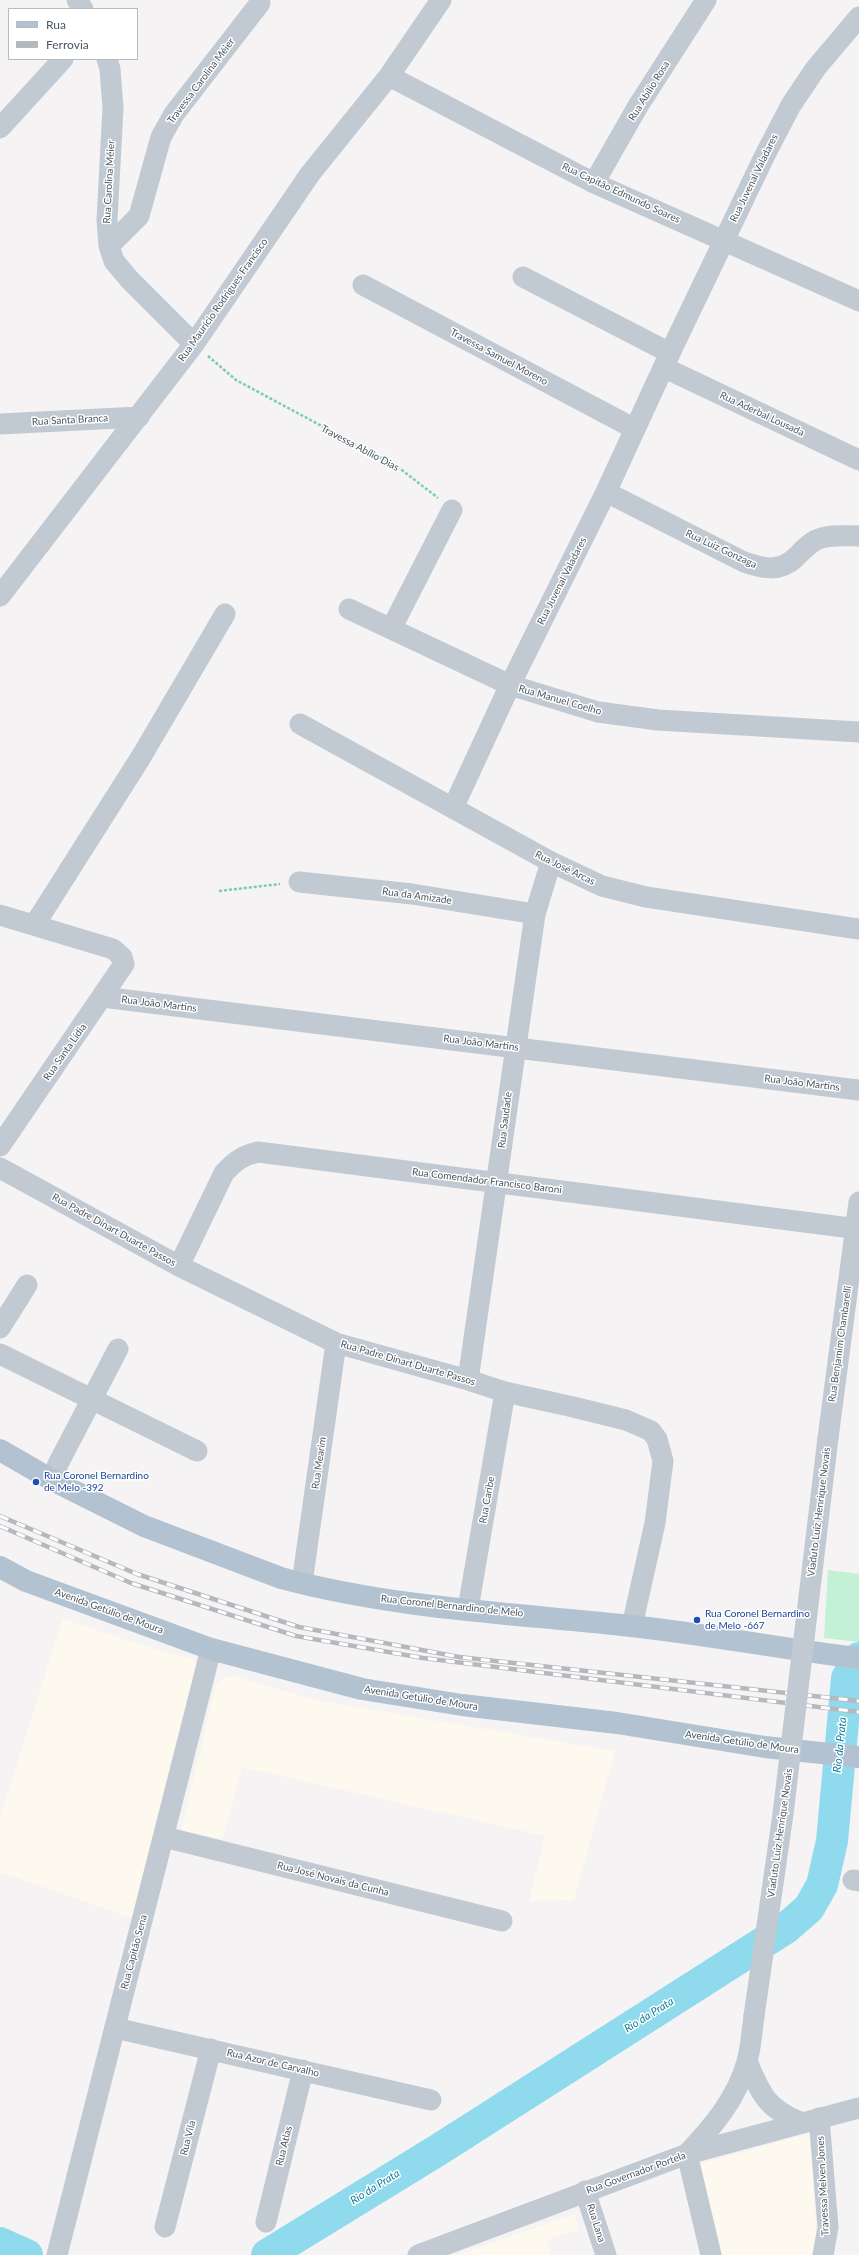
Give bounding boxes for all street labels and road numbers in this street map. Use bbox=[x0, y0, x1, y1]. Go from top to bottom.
street label: Travessa Carolina Méier bbox=[165, 36, 237, 126]
street label: Rua Abílio Rosa bbox=[626, 59, 672, 123]
street label: Rua Juvenal Valadares bbox=[727, 132, 781, 224]
street label: Rua Carolina Méier bbox=[101, 140, 117, 224]
street label: Rua Capitão Edmundo Soares bbox=[560, 160, 682, 226]
street label: Rua Maurício Rodrigues Francisco bbox=[176, 236, 270, 364]
street label: Travessa Samuel Moreno bbox=[448, 326, 550, 388]
street label: Rua Aderbal Lousada bbox=[718, 389, 806, 439]
street label: Rua Santa Branca bbox=[32, 412, 108, 428]
street label: Travessa Abílio Dias bbox=[319, 422, 401, 474]
street label: Rua Luiz Gonzaga bbox=[683, 527, 759, 571]
street label: Rua Juvenal Valadares bbox=[535, 535, 589, 627]
street label: Rua Manuel Coelho bbox=[517, 682, 603, 718]
street label: Rua José Arcas bbox=[533, 848, 597, 888]
street label: Rua da Amizade bbox=[381, 885, 453, 907]
street label: Rua João Martins bbox=[121, 993, 197, 1015]
street label: Rua Santa Lídia bbox=[41, 1021, 89, 1083]
street label: Rua João Martins bbox=[443, 1032, 519, 1054]
street label: Rua João Martins bbox=[764, 1072, 840, 1094]
street label: Rua Saudade bbox=[496, 1091, 514, 1149]
street label: Rua Comendador Francisco Baroni bbox=[411, 1166, 563, 1196]
street label: Rua Padre Dinart Duarte Passos bbox=[50, 1191, 178, 1269]
street label: Rua Benjamim Chambarelli bbox=[826, 1285, 854, 1403]
street label: Rua Padre Dinart Duarte Passos bbox=[339, 1338, 477, 1388]
street label: Rua Mearim bbox=[309, 1436, 329, 1490]
street label: Viaduto Luiz Henrique Novais bbox=[805, 1447, 833, 1577]
street label: Rua Caribe bbox=[477, 1475, 497, 1525]
street label: Avenida Getúlio de Moura bbox=[53, 1586, 165, 1636]
street label: Rua Coronel Bernardino de Melo bbox=[380, 1593, 524, 1619]
street label: Avenida Getúlio de Moura bbox=[363, 1683, 479, 1713]
street label: Avenida Getúlio de Moura bbox=[684, 1728, 800, 1756]
street label: Viaduto Luiz Henrique Novais bbox=[765, 1768, 795, 1898]
street label: Rua José Novais da Cunha bbox=[276, 1859, 390, 1899]
street label: Rua Capitão Sena bbox=[118, 1913, 150, 1991]
street label: Rua Azor de Carvalho bbox=[226, 2047, 320, 2079]
street label: Rua Vila bbox=[178, 2119, 198, 2157]
street label: Rua Atlas bbox=[273, 2125, 295, 2167]
street label: Travessa Melven Jones bbox=[814, 2136, 832, 2236]
street label: Rua Governador Portela bbox=[585, 2149, 687, 2197]
street label: Rua Lana bbox=[584, 2202, 608, 2244]

